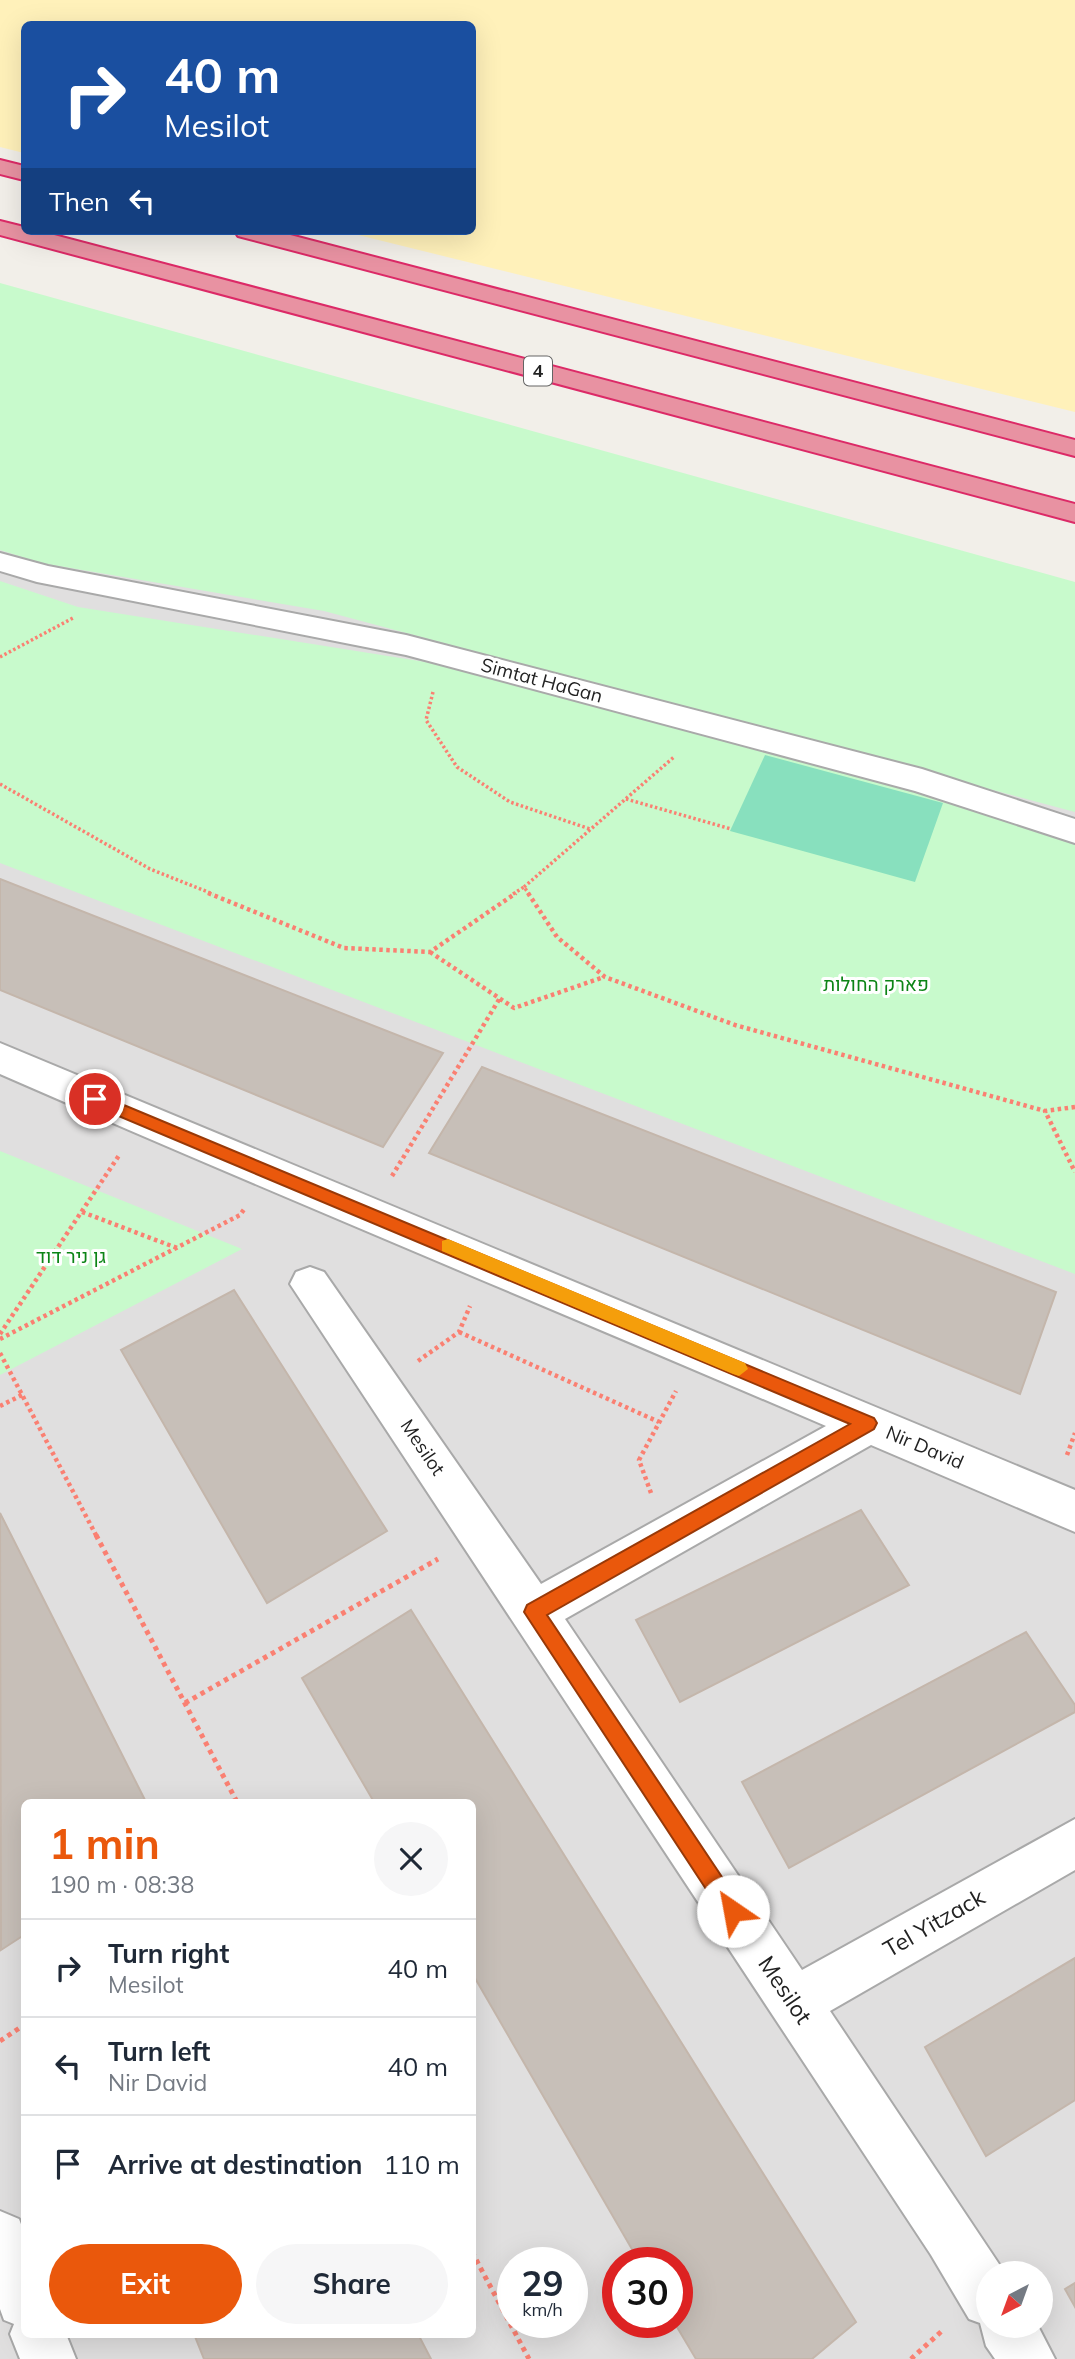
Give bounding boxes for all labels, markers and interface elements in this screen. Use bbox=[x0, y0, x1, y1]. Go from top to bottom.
text: 40 m bbox=[164, 44, 280, 105]
icon: right bbox=[49, 49, 140, 140]
text: Mesilot bbox=[164, 105, 269, 145]
icon: left bbox=[123, 182, 161, 220]
text: Then bbox=[49, 185, 109, 218]
road number: 4 bbox=[524, 356, 552, 386]
street label: Simtat HaGan bbox=[478, 652, 606, 708]
park label: פארק החולות bbox=[823, 972, 929, 996]
pin bbox=[65, 1069, 125, 1129]
icon: arrive bbox=[76, 1080, 114, 1118]
park label: גן ניר דוד bbox=[36, 1244, 106, 1268]
street label: Mesilot bbox=[396, 1414, 451, 1480]
street label: Nir David bbox=[883, 1420, 967, 1474]
text: 1 min bbox=[49, 1817, 160, 1870]
button: close bbox=[374, 1822, 448, 1896]
text: 190 m · 08:38 bbox=[49, 1870, 194, 1899]
position arrow bbox=[696, 1874, 770, 1948]
street label: Tel Yitzack bbox=[878, 1881, 991, 1963]
text: Turn right bbox=[108, 1937, 229, 1970]
icon: right bbox=[49, 1949, 87, 1987]
street label: Mesilot bbox=[752, 1950, 819, 2029]
text: 40 m bbox=[387, 1952, 448, 1985]
text: Mesilot bbox=[108, 1970, 184, 1999]
text: Turn left bbox=[108, 2035, 210, 2068]
icon: left bbox=[49, 2047, 87, 2085]
text: 40 m bbox=[387, 2050, 448, 2083]
text: Nir David bbox=[108, 2068, 207, 2097]
icon: arrive bbox=[49, 2145, 87, 2183]
text: Arrive at destination bbox=[108, 2148, 363, 2181]
text: 110 m bbox=[384, 2148, 460, 2181]
button: Exit bbox=[49, 2244, 242, 2324]
button: Share bbox=[256, 2244, 448, 2324]
speed limit sign: 30 bbox=[602, 2247, 693, 2338]
text: 29 bbox=[521, 2261, 564, 2305]
north arrow bbox=[976, 2261, 1054, 2338]
map controls bbox=[976, 2261, 1053, 2338]
text: km/h bbox=[522, 2298, 563, 2321]

